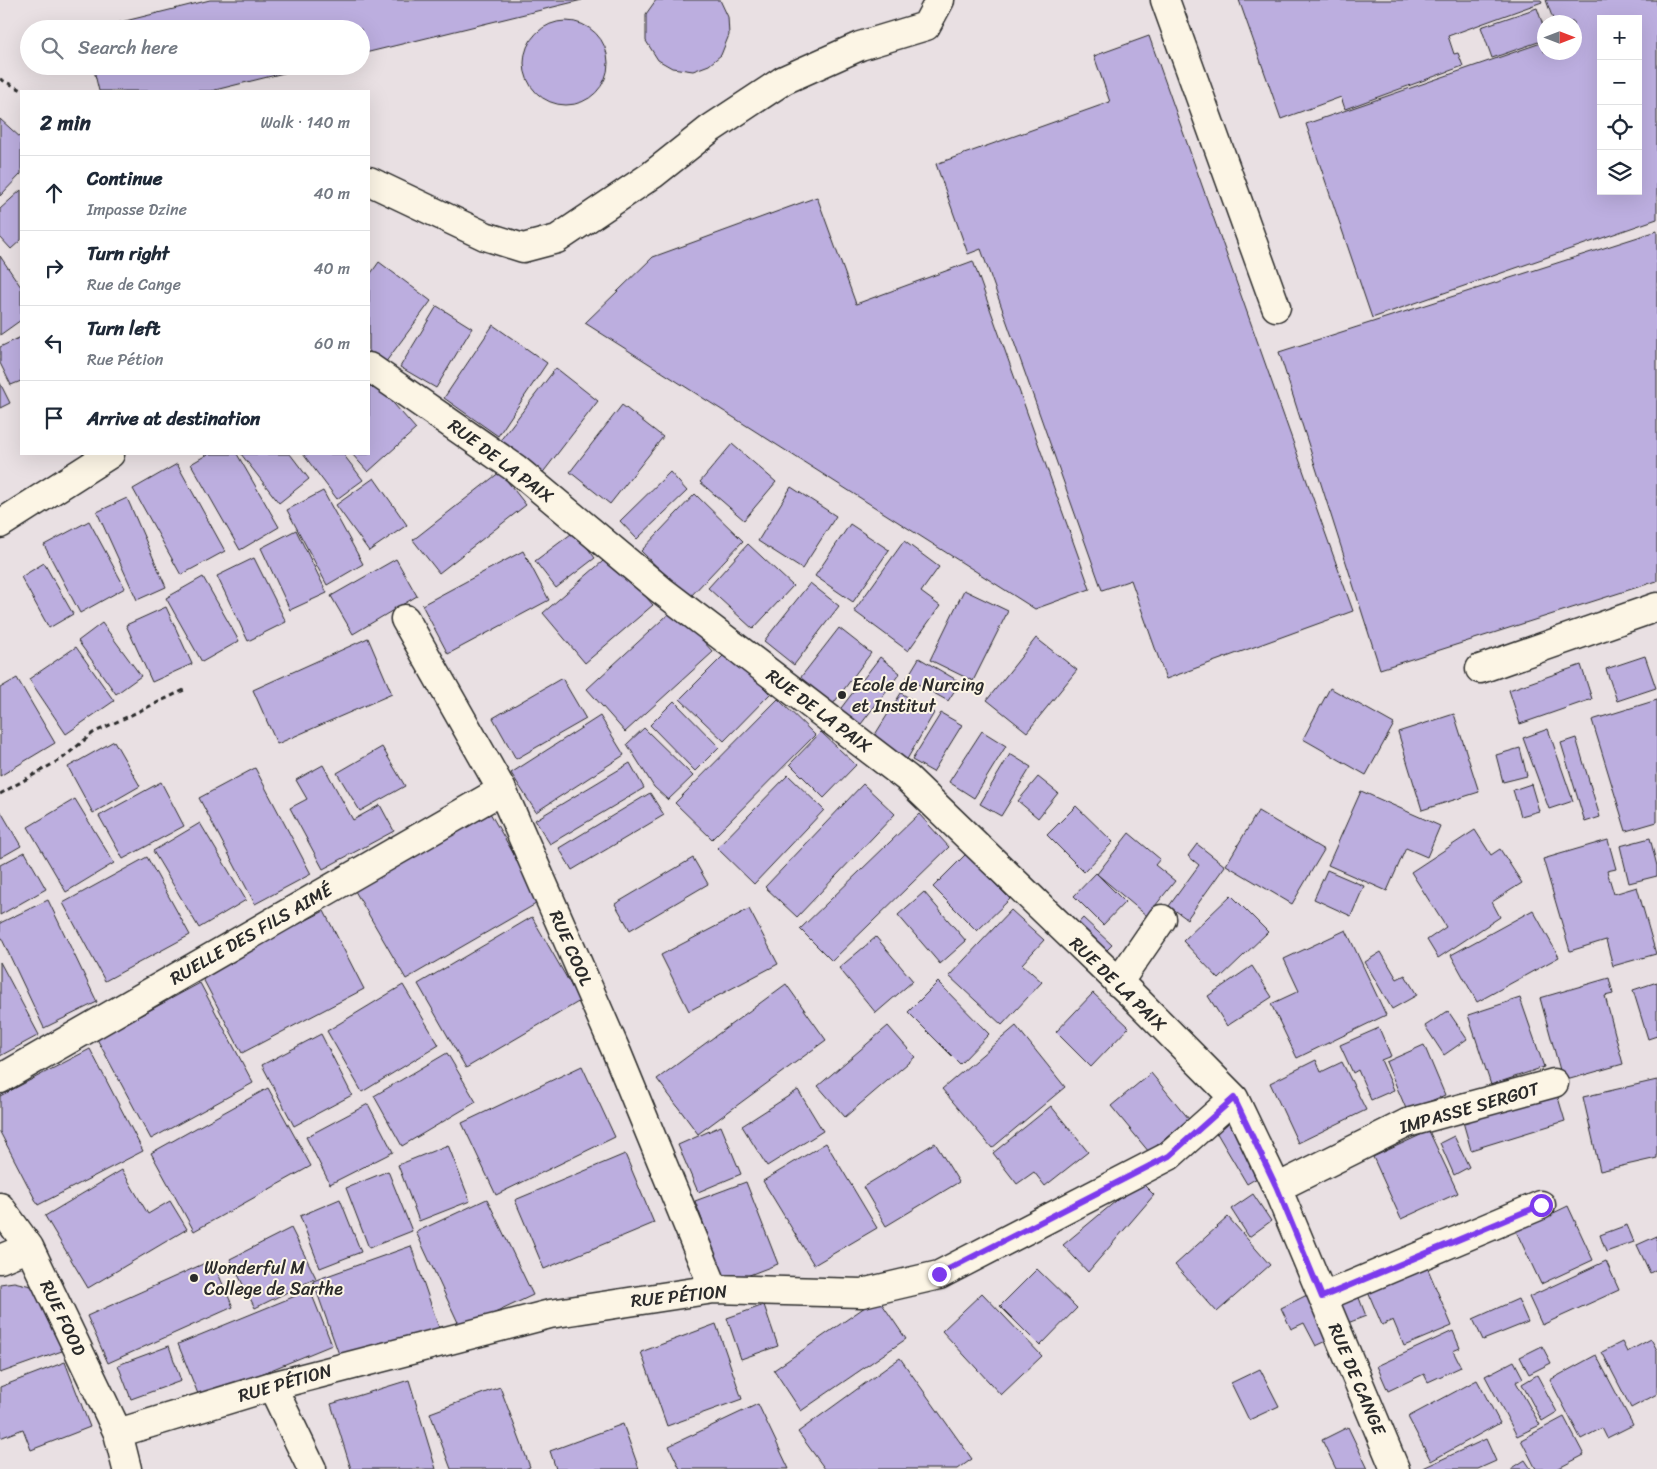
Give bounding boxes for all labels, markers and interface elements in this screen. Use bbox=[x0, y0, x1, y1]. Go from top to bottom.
north arrow bbox=[1537, 15, 1582, 60]
map controls bbox=[1597, 15, 1642, 195]
button: + bbox=[1597, 15, 1642, 60]
search box bbox=[20, 20, 370, 75]
text: Search here bbox=[78, 31, 178, 64]
icon: search bbox=[38, 34, 66, 62]
button: − bbox=[1597, 60, 1642, 105]
text: 2 min bbox=[40, 104, 91, 142]
button: locate bbox=[1597, 105, 1642, 150]
text: Walk · 140 m bbox=[261, 108, 350, 137]
button: layers bbox=[1597, 150, 1642, 195]
text: Continue bbox=[87, 162, 163, 195]
icon: ahead bbox=[40, 179, 68, 207]
text: 40 m bbox=[313, 179, 350, 208]
text: Impasse Dzine bbox=[87, 195, 187, 224]
text: Turn right bbox=[87, 237, 169, 270]
icon: right bbox=[40, 254, 68, 282]
text: 40 m bbox=[313, 254, 350, 283]
text: Rue de Cange bbox=[87, 270, 181, 299]
text: Turn left bbox=[87, 312, 160, 345]
icon: left bbox=[40, 329, 68, 357]
text: 60 m bbox=[314, 329, 350, 358]
text: Rue Pétion bbox=[87, 345, 163, 374]
text: Arrive at destination bbox=[87, 402, 260, 435]
icon: arrive bbox=[40, 404, 68, 432]
street label: RUE DE LA PAIX bbox=[441, 410, 561, 512]
street label: RUE DE LA PAIX bbox=[759, 660, 879, 762]
place label: Ecole de Nurcing et Institut bbox=[852, 669, 984, 722]
marker: Ecole de Nurcing et Institut bbox=[836, 689, 848, 701]
street label: RUELLE DES FILS AIMÉ bbox=[163, 874, 339, 994]
street label: RUE COOL bbox=[540, 905, 602, 992]
street label: RUE DE LA PAIX bbox=[1061, 929, 1175, 1039]
street label: IMPASSE SERGOT bbox=[1394, 1072, 1544, 1144]
route start bbox=[1530, 1194, 1553, 1217]
place label: Wonderful M College de Sarthe bbox=[204, 1252, 343, 1305]
route end bbox=[928, 1263, 951, 1286]
marker: Wonderful M College de Sarthe bbox=[188, 1272, 200, 1284]
street label: RUE FOOD bbox=[31, 1274, 95, 1362]
street label: RUE PÉTION bbox=[629, 1275, 729, 1317]
street label: RUE DE CANGE bbox=[1319, 1318, 1395, 1441]
street label: RUE PÉTION bbox=[234, 1354, 336, 1412]

